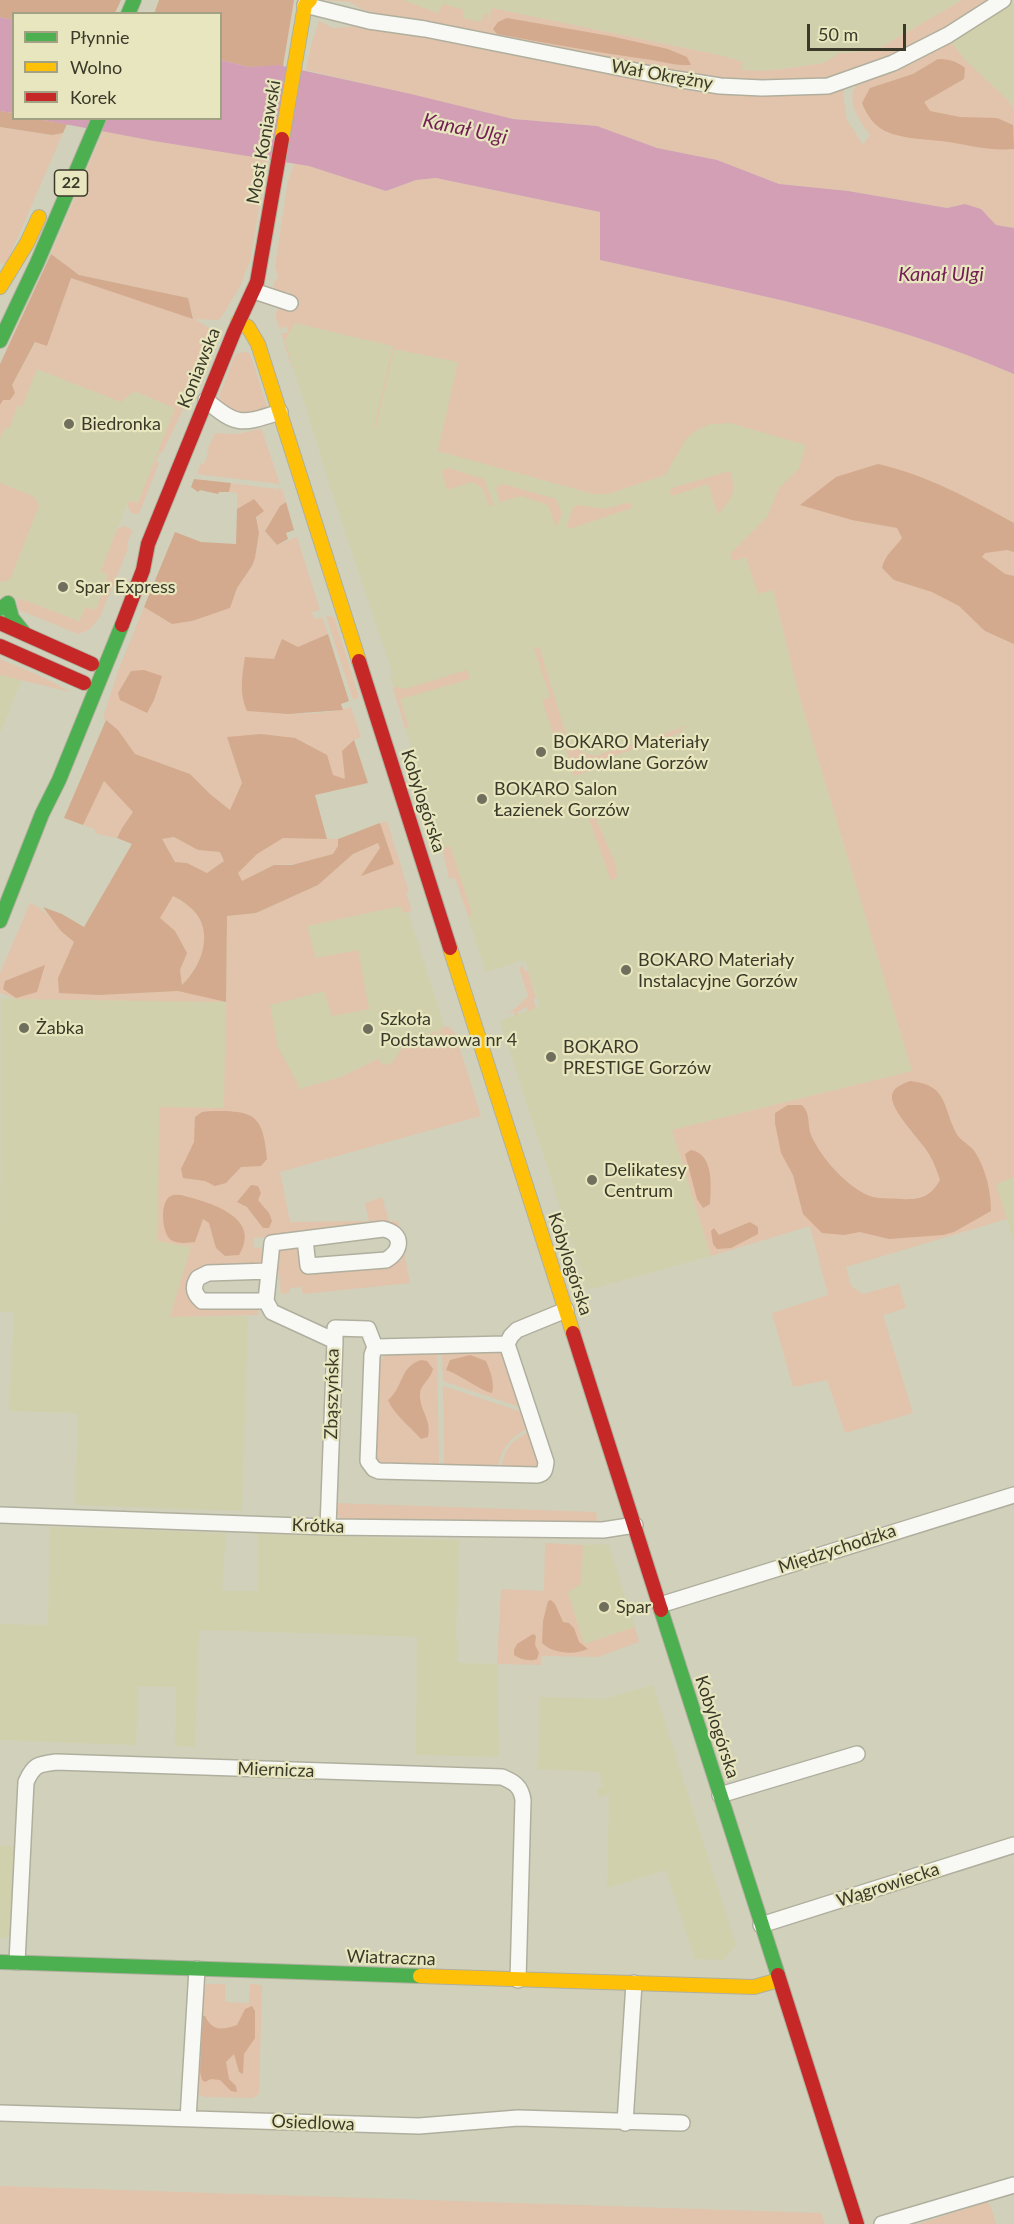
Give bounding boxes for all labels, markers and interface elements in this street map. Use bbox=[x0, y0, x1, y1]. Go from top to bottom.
legend bbox=[12, 12, 222, 120]
scale bar bbox=[810, 12, 909, 50]
text: 50 m bbox=[818, 23, 858, 45]
text: Płynnie bbox=[70, 26, 130, 48]
street label: Wał Okrężny bbox=[609, 55, 715, 95]
text: Wolno bbox=[70, 56, 122, 78]
street label: Most Koniawski bbox=[242, 78, 286, 206]
text: Korek bbox=[70, 86, 116, 108]
water label: Kanał Ulgi bbox=[421, 108, 509, 150]
road number: 22 bbox=[54, 170, 88, 196]
water label: Kanał Ulgi bbox=[898, 263, 984, 287]
street label: Koniawska bbox=[173, 325, 225, 411]
place label: Biedronka bbox=[81, 413, 161, 435]
marker: Biedronka bbox=[62, 417, 76, 431]
place label: Spar Express bbox=[75, 576, 175, 598]
marker: Spar Express bbox=[56, 580, 70, 594]
place label: BOKARO Materiały Budowlane Gorzów bbox=[553, 731, 709, 774]
marker: BOKARO Materiały Budowlane Gorzów bbox=[534, 745, 548, 759]
street label: Kobylogórska bbox=[396, 747, 450, 855]
place label: BOKARO Salon Łazienek Gorzów bbox=[494, 778, 630, 820]
marker: BOKARO Salon Łazienek Gorzów bbox=[475, 792, 489, 806]
place label: BOKARO Materiały Instalacyjne Gorzów bbox=[638, 949, 798, 992]
marker: BOKARO Materiały Instalacyjne Gorzów bbox=[619, 963, 633, 977]
place label: Szkoła Podstawowa nr 4 bbox=[380, 1008, 517, 1050]
place label: Żabka bbox=[36, 1017, 84, 1039]
marker: Żabka bbox=[17, 1021, 31, 1035]
marker: Szkoła Podstawowa nr 4 bbox=[361, 1022, 375, 1036]
place label: BOKARO PRESTIGE Gorzów bbox=[563, 1036, 711, 1078]
marker: BOKARO PRESTIGE Gorzów bbox=[544, 1050, 558, 1064]
place label: Delikatesy Centrum bbox=[604, 1159, 686, 1202]
marker: Delikatesy Centrum bbox=[585, 1173, 599, 1187]
street label: Kobylogórska bbox=[543, 1210, 597, 1318]
street label: Zbąszyńska bbox=[320, 1348, 344, 1440]
street label: Krótka bbox=[291, 1514, 345, 1538]
street label: Międzychodzka bbox=[775, 1520, 899, 1578]
place label: Spar bbox=[616, 1596, 651, 1618]
marker: Spar bbox=[597, 1600, 611, 1614]
street label: Kobylogórska bbox=[690, 1673, 744, 1781]
street label: Miernicza bbox=[237, 1758, 315, 1782]
street label: Wągrowiecka bbox=[834, 1858, 942, 1912]
street label: Wiatraczna bbox=[346, 1946, 436, 1970]
street label: Osiedlowa bbox=[271, 2111, 355, 2135]

